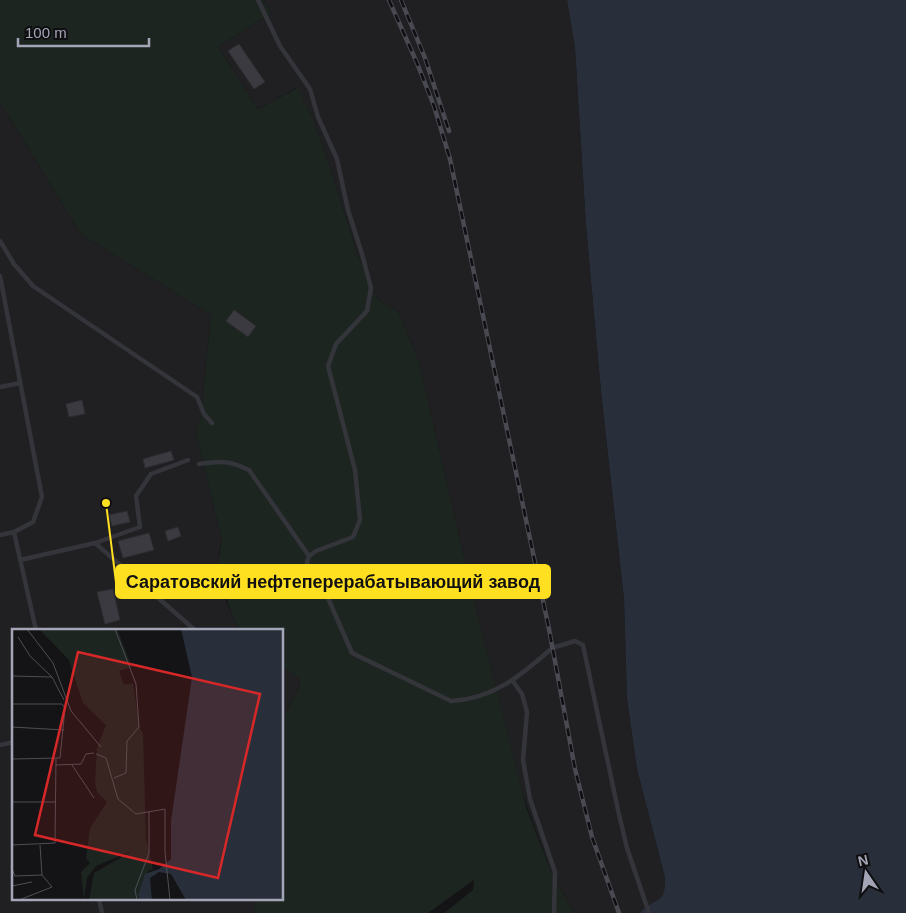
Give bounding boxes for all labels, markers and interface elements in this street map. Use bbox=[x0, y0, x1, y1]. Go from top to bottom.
scale bar bbox=[18, 15, 149, 47]
text: 100 m bbox=[25, 24, 67, 41]
callout: Саратовский нефтеперерабатывающий завод bbox=[116, 565, 550, 598]
text: Саратовский нефтеперерабатывающий завод bbox=[126, 572, 541, 592]
inset map bbox=[12, 629, 284, 900]
north arrow bbox=[841, 848, 891, 898]
text: N bbox=[856, 851, 870, 869]

